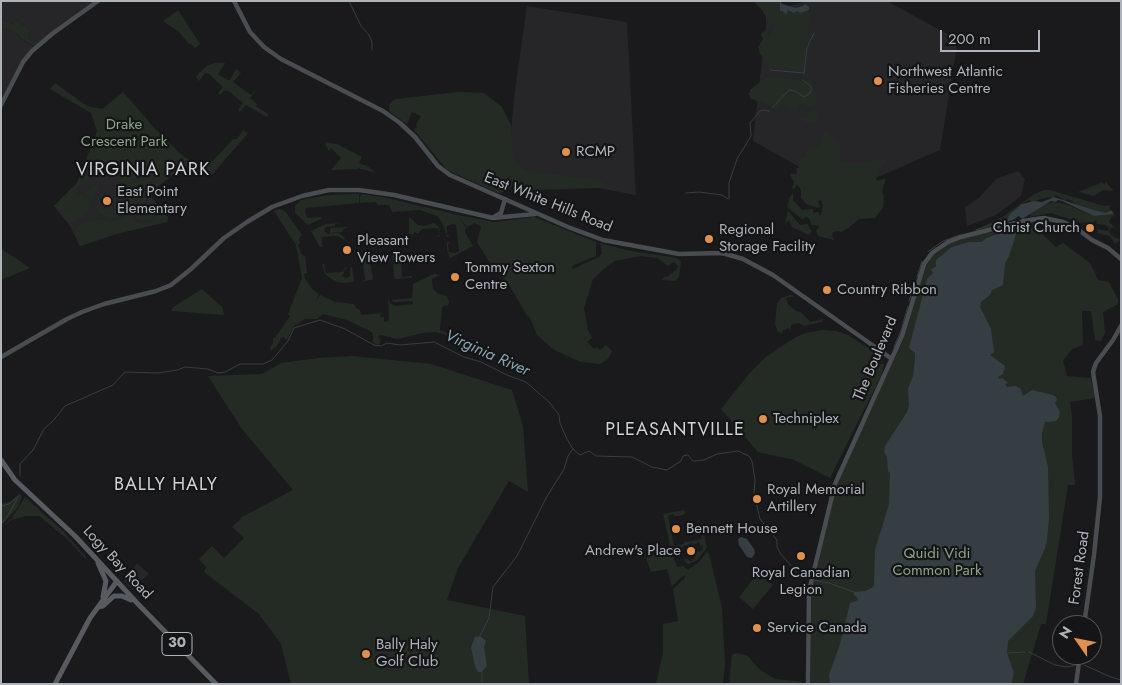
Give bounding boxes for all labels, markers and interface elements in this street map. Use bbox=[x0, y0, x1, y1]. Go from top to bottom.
scale bar bbox=[942, 20, 1042, 52]
text: 200 m bbox=[948, 28, 991, 50]
place label: Northwest Atlantic Fisheries Centre bbox=[888, 63, 1003, 98]
marker: Northwest Atlantic Fisheries Centre bbox=[872, 75, 884, 87]
park label: Drake Crescent Park bbox=[81, 116, 167, 151]
place label: RCMP bbox=[576, 143, 615, 161]
marker: RCMP bbox=[560, 146, 572, 158]
district label: VIRGINIA PARK bbox=[74, 160, 212, 182]
street label: East White Hills Road bbox=[481, 169, 615, 237]
place label: East Point Elementary bbox=[117, 183, 187, 218]
marker: East Point Elementary bbox=[101, 195, 113, 207]
place label: Christ Church bbox=[993, 219, 1080, 237]
place label: Regional Storage Facility bbox=[719, 221, 815, 256]
marker: Christ Church bbox=[1084, 222, 1096, 234]
place label: Pleasant View Towers bbox=[357, 232, 435, 267]
marker: Regional Storage Facility bbox=[703, 233, 715, 245]
marker: Pleasant View Towers bbox=[341, 244, 353, 256]
place label: Tommy Sexton Centre bbox=[465, 259, 555, 294]
marker: Tommy Sexton Centre bbox=[449, 271, 461, 283]
place label: Country Ribbon bbox=[837, 281, 937, 299]
marker: Country Ribbon bbox=[821, 284, 833, 296]
street label: The Boulevard bbox=[850, 314, 902, 404]
water label: Virginia River bbox=[442, 327, 532, 381]
place label: Techniplex bbox=[773, 410, 839, 428]
marker: Techniplex bbox=[757, 413, 769, 425]
district label: PLEASANTVILLE bbox=[604, 420, 746, 442]
district label: BALLY HALY bbox=[113, 475, 219, 497]
place label: Royal Memorial Artillery bbox=[767, 481, 865, 516]
marker: Royal Memorial Artillery bbox=[751, 493, 763, 505]
place label: Bennett House bbox=[686, 520, 778, 538]
street label: Logy Bay Road bbox=[79, 523, 155, 603]
marker: Bennett House bbox=[670, 523, 682, 535]
street label: Forest Road bbox=[1066, 530, 1094, 606]
place label: Andrew's Place bbox=[585, 542, 681, 560]
marker: Andrew's Place bbox=[685, 545, 697, 557]
park label: Quidi Vidi Common Park bbox=[892, 545, 982, 580]
marker: Royal Canadian Legion bbox=[795, 550, 807, 562]
place label: Royal Canadian Legion bbox=[752, 564, 850, 599]
north arrow bbox=[1052, 615, 1102, 665]
place label: Service Canada bbox=[767, 619, 867, 637]
marker: Service Canada bbox=[751, 622, 763, 634]
text: N bbox=[1054, 622, 1077, 642]
road number: 30 bbox=[162, 633, 192, 656]
place label: Bally Haly Golf Club bbox=[376, 636, 438, 671]
marker: Bally Haly Golf Club bbox=[360, 648, 372, 660]

